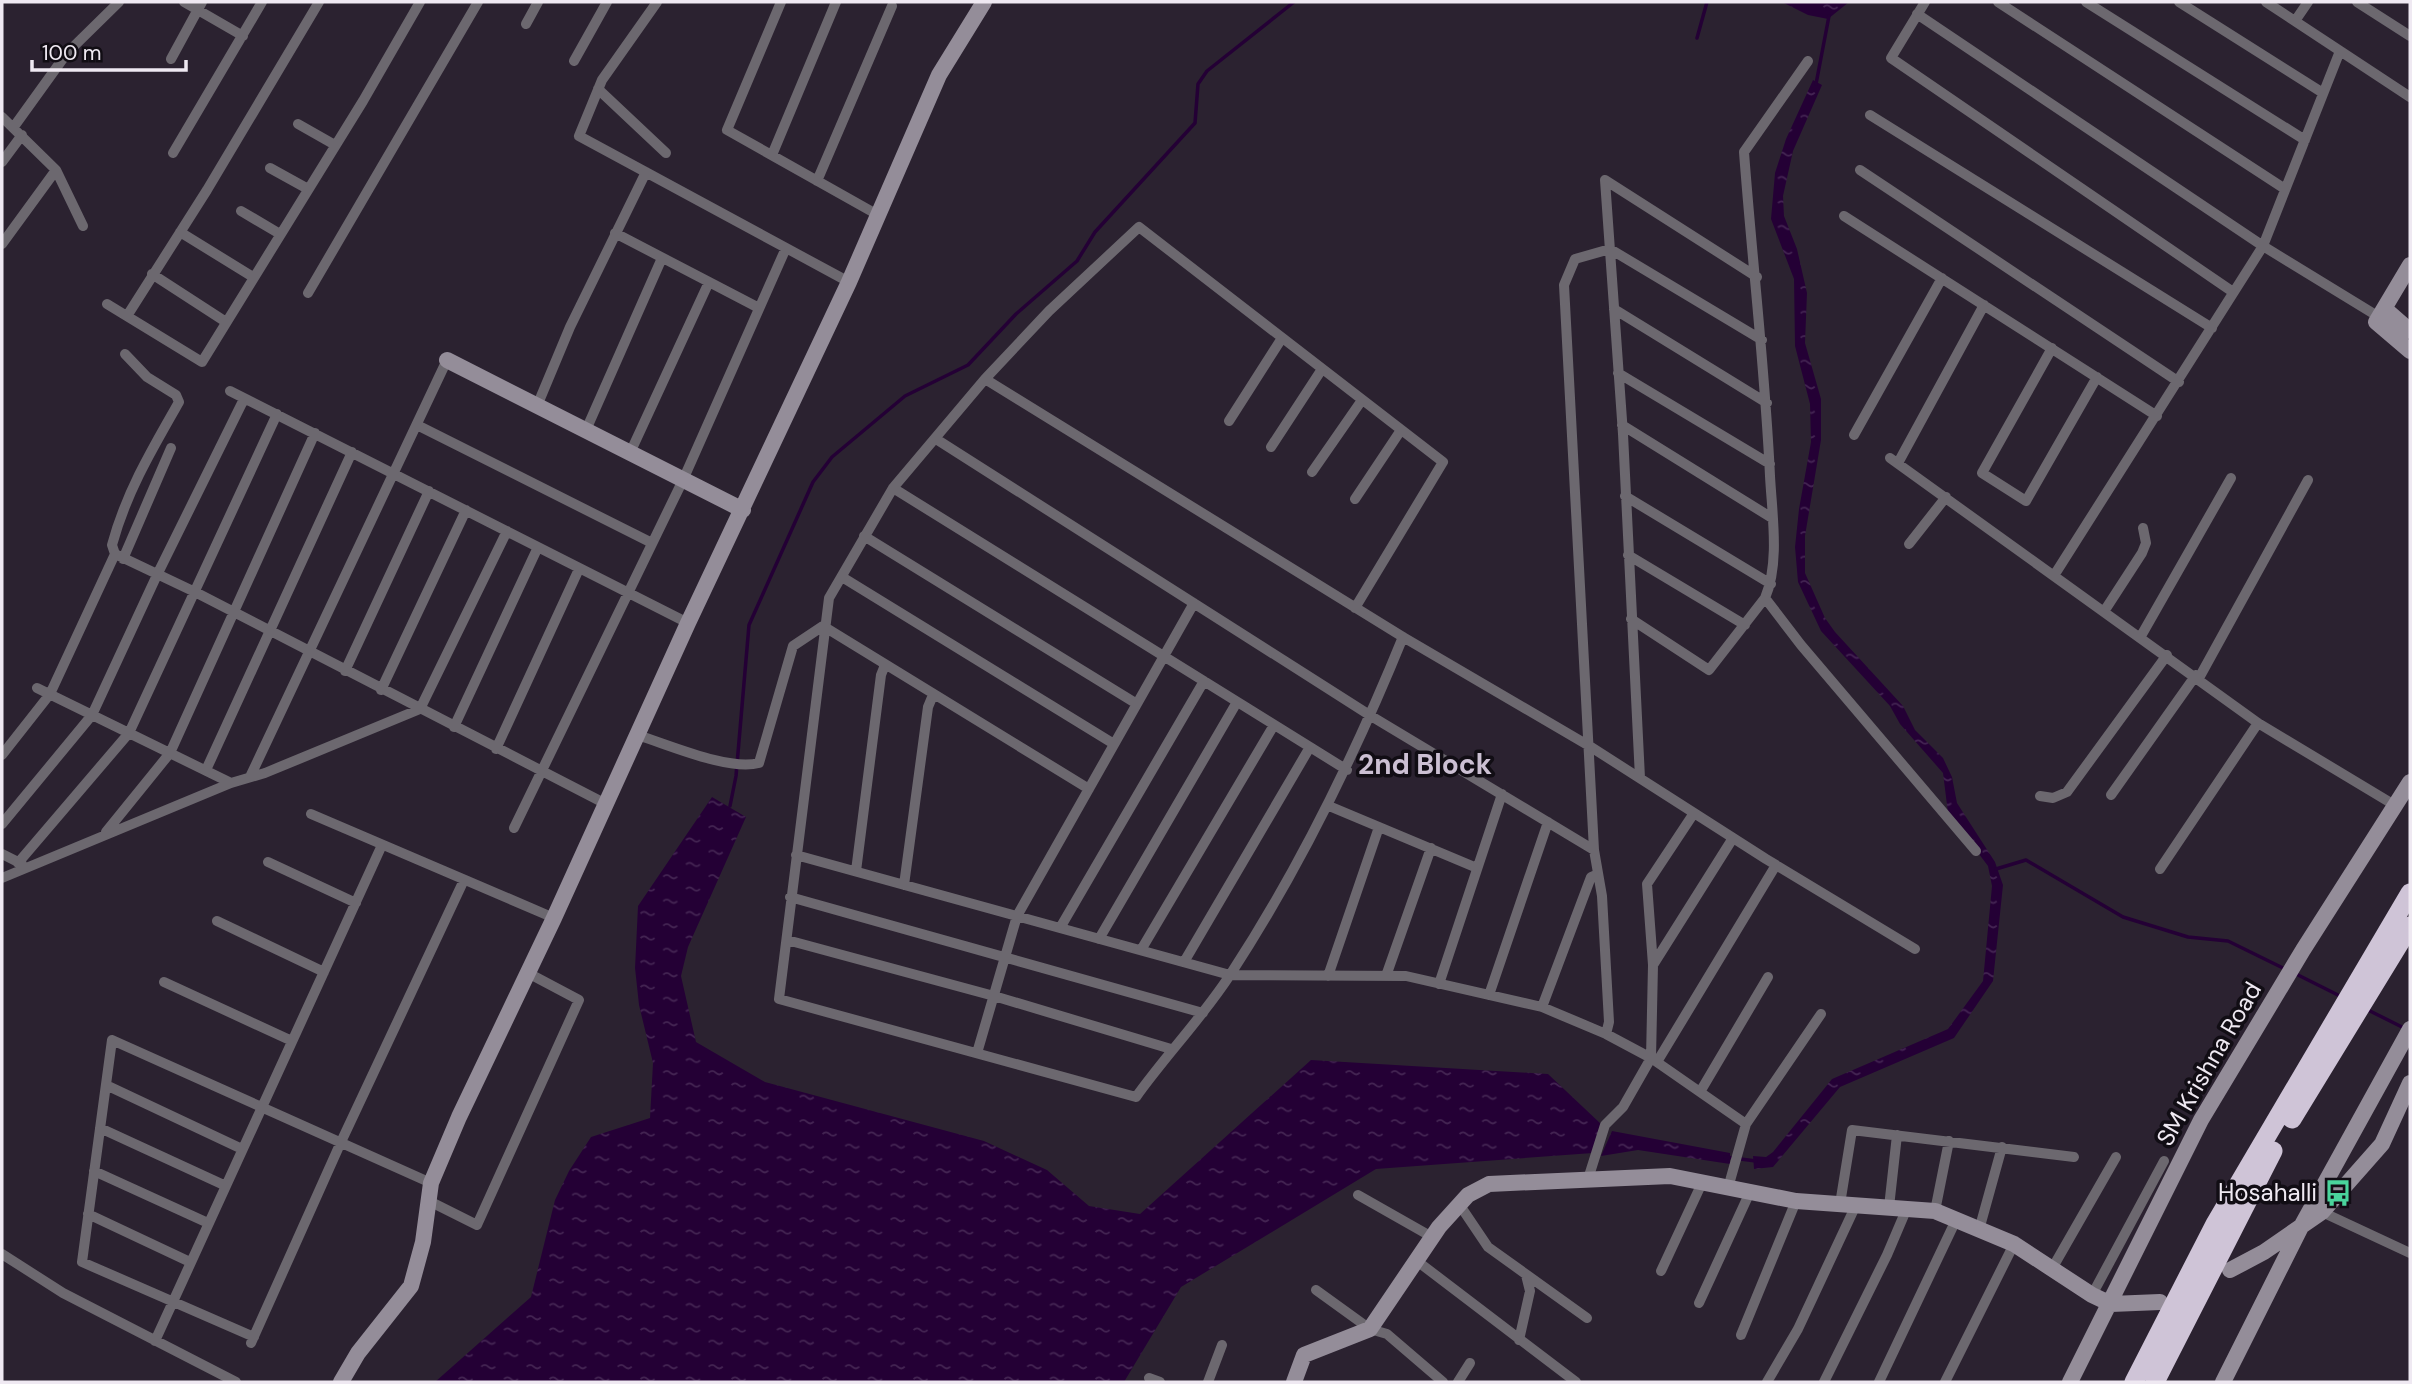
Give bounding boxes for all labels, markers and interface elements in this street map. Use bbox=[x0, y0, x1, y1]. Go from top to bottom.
scale bar bbox=[32, 28, 186, 72]
text: 100 m bbox=[42, 39, 102, 67]
district label: 2nd Block bbox=[1358, 746, 1492, 783]
street label: SM Krishna Road bbox=[2149, 976, 2268, 1151]
place label: Hosahalli bbox=[2218, 1177, 2317, 1208]
bus stop icon: Hosahalli bbox=[2323, 1178, 2353, 1208]

